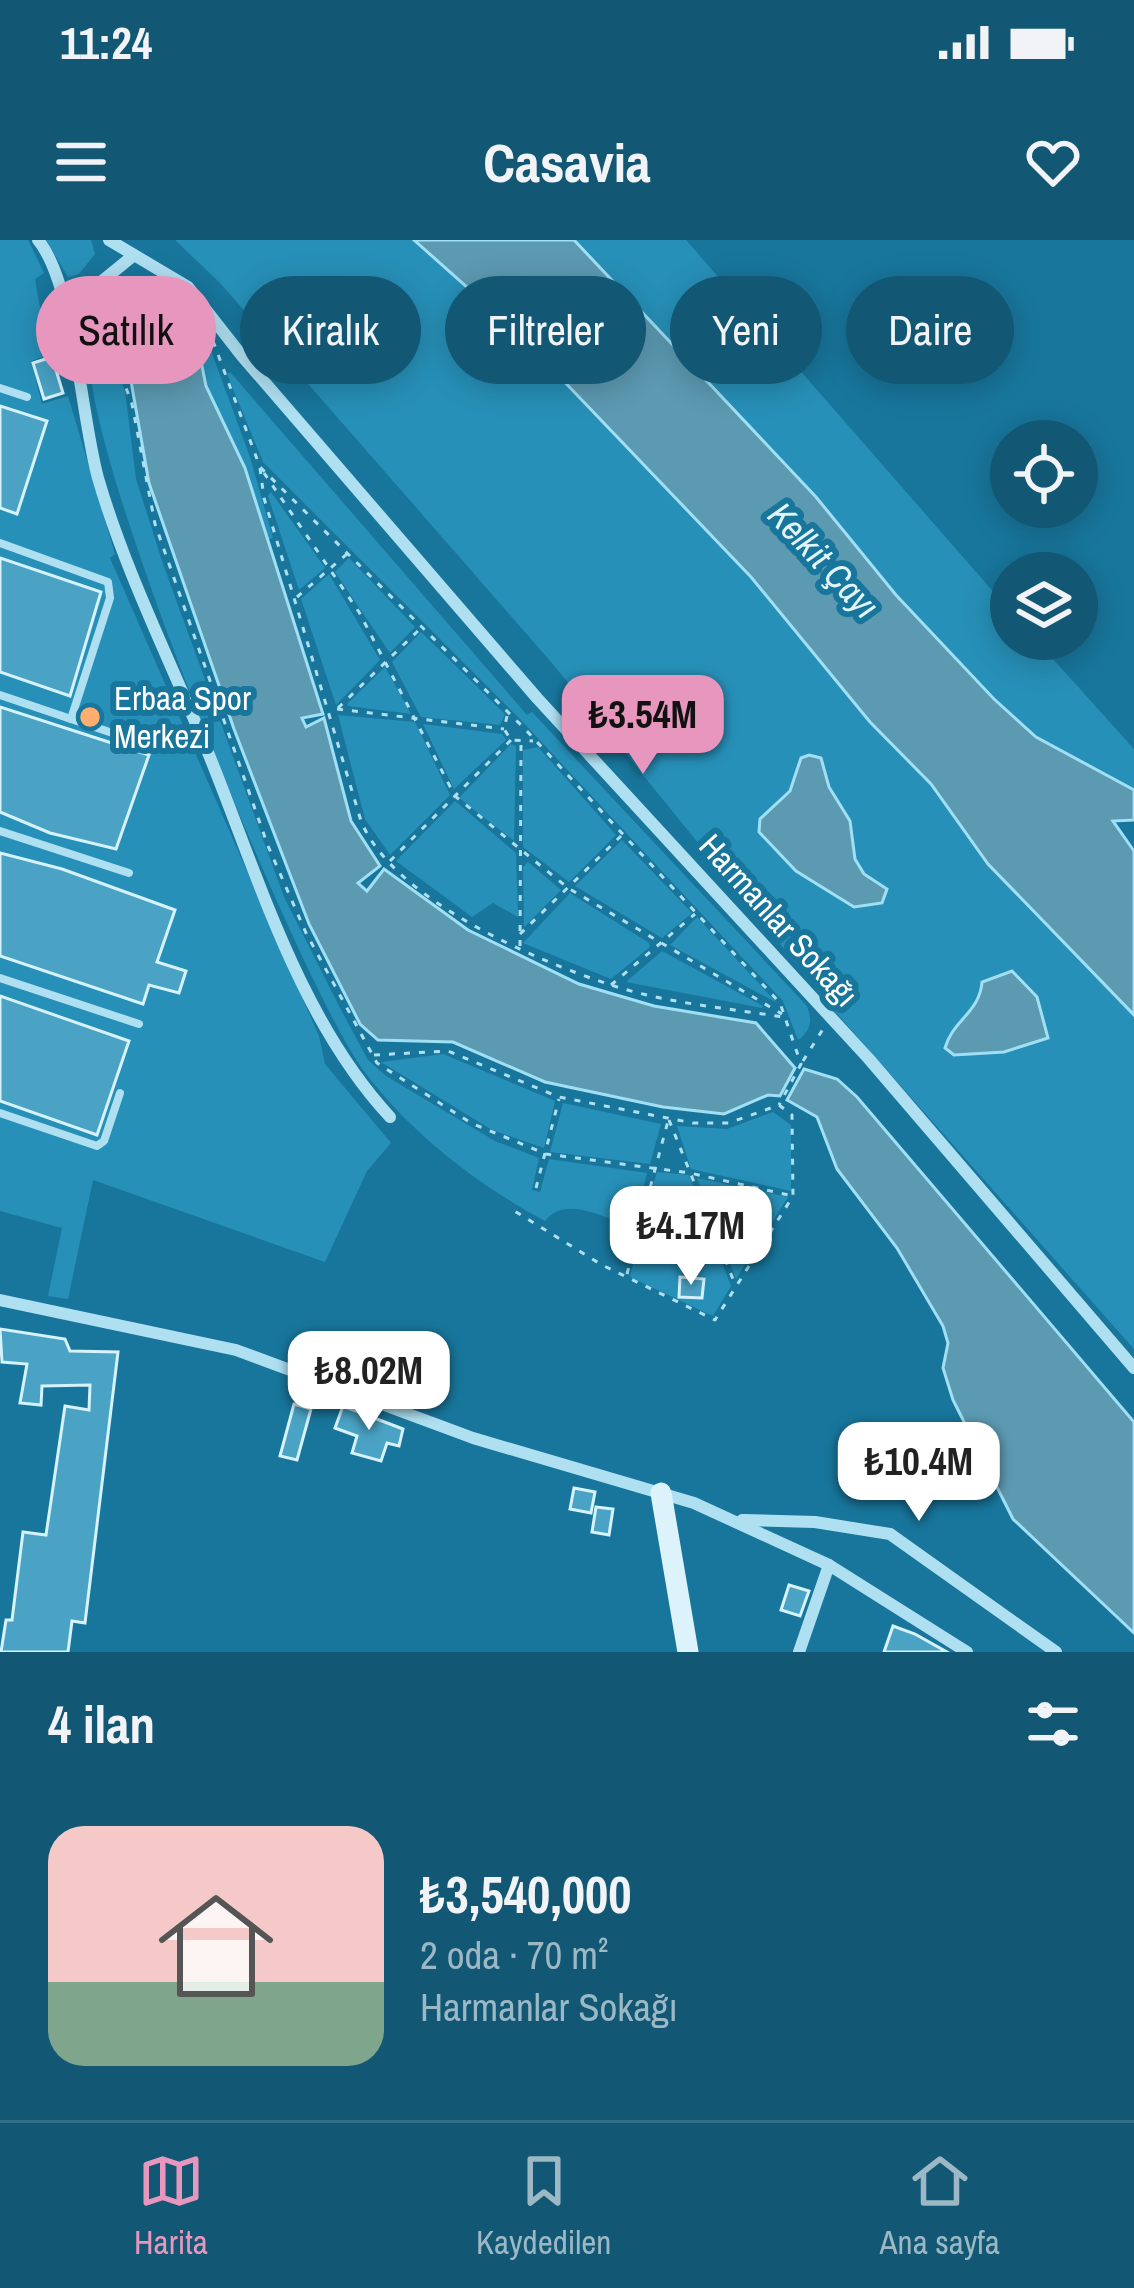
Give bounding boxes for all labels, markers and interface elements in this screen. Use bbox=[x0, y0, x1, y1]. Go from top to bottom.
text: 11:24 bbox=[60, 12, 152, 73]
text: Casavia bbox=[483, 126, 651, 199]
icon: menu bbox=[48, 129, 114, 195]
icon: heart bbox=[1020, 129, 1086, 195]
chip: Satılık bbox=[36, 276, 216, 384]
chip: Kiralık bbox=[240, 276, 421, 384]
chip: Filtreler bbox=[445, 276, 646, 384]
chip: Yeni bbox=[670, 276, 822, 384]
chip: Daire bbox=[846, 276, 1014, 384]
map controls bbox=[990, 420, 1098, 660]
button: locate bbox=[990, 420, 1098, 528]
water label: Kelkit Çayı bbox=[758, 491, 890, 629]
button: layers bbox=[990, 552, 1098, 660]
pin: ₺3.54M bbox=[545, 675, 741, 777]
place label: Erbaa Spor Merkezi bbox=[114, 676, 251, 758]
text: ₺3.54M bbox=[589, 688, 697, 740]
marker: Erbaa Spor Merkezi bbox=[77, 704, 103, 730]
street label: Harmanlar Sokağı bbox=[690, 824, 868, 1016]
pin: ₺4.17M bbox=[593, 1186, 789, 1288]
text: ₺4.17M bbox=[637, 1199, 745, 1251]
pin: ₺8.02M bbox=[271, 1331, 467, 1433]
text: ₺8.02M bbox=[315, 1344, 423, 1396]
pin: ₺10.4M bbox=[821, 1422, 1017, 1524]
text: ₺10.4M bbox=[865, 1435, 973, 1487]
text: 4 ilan bbox=[48, 1690, 155, 1759]
icon: filters bbox=[1020, 1691, 1086, 1757]
text: ₺3,540,000 bbox=[420, 1860, 632, 1929]
icon: home bbox=[144, 1874, 288, 2018]
text: 2 oda · 70 m² bbox=[420, 1929, 608, 1981]
text: Harmanlar Sokağı bbox=[420, 1981, 678, 2033]
tab: Harita bbox=[134, 2148, 208, 2264]
tab: Kaydedilen bbox=[476, 2148, 611, 2264]
tab: Ana sayfa bbox=[880, 2148, 1000, 2264]

